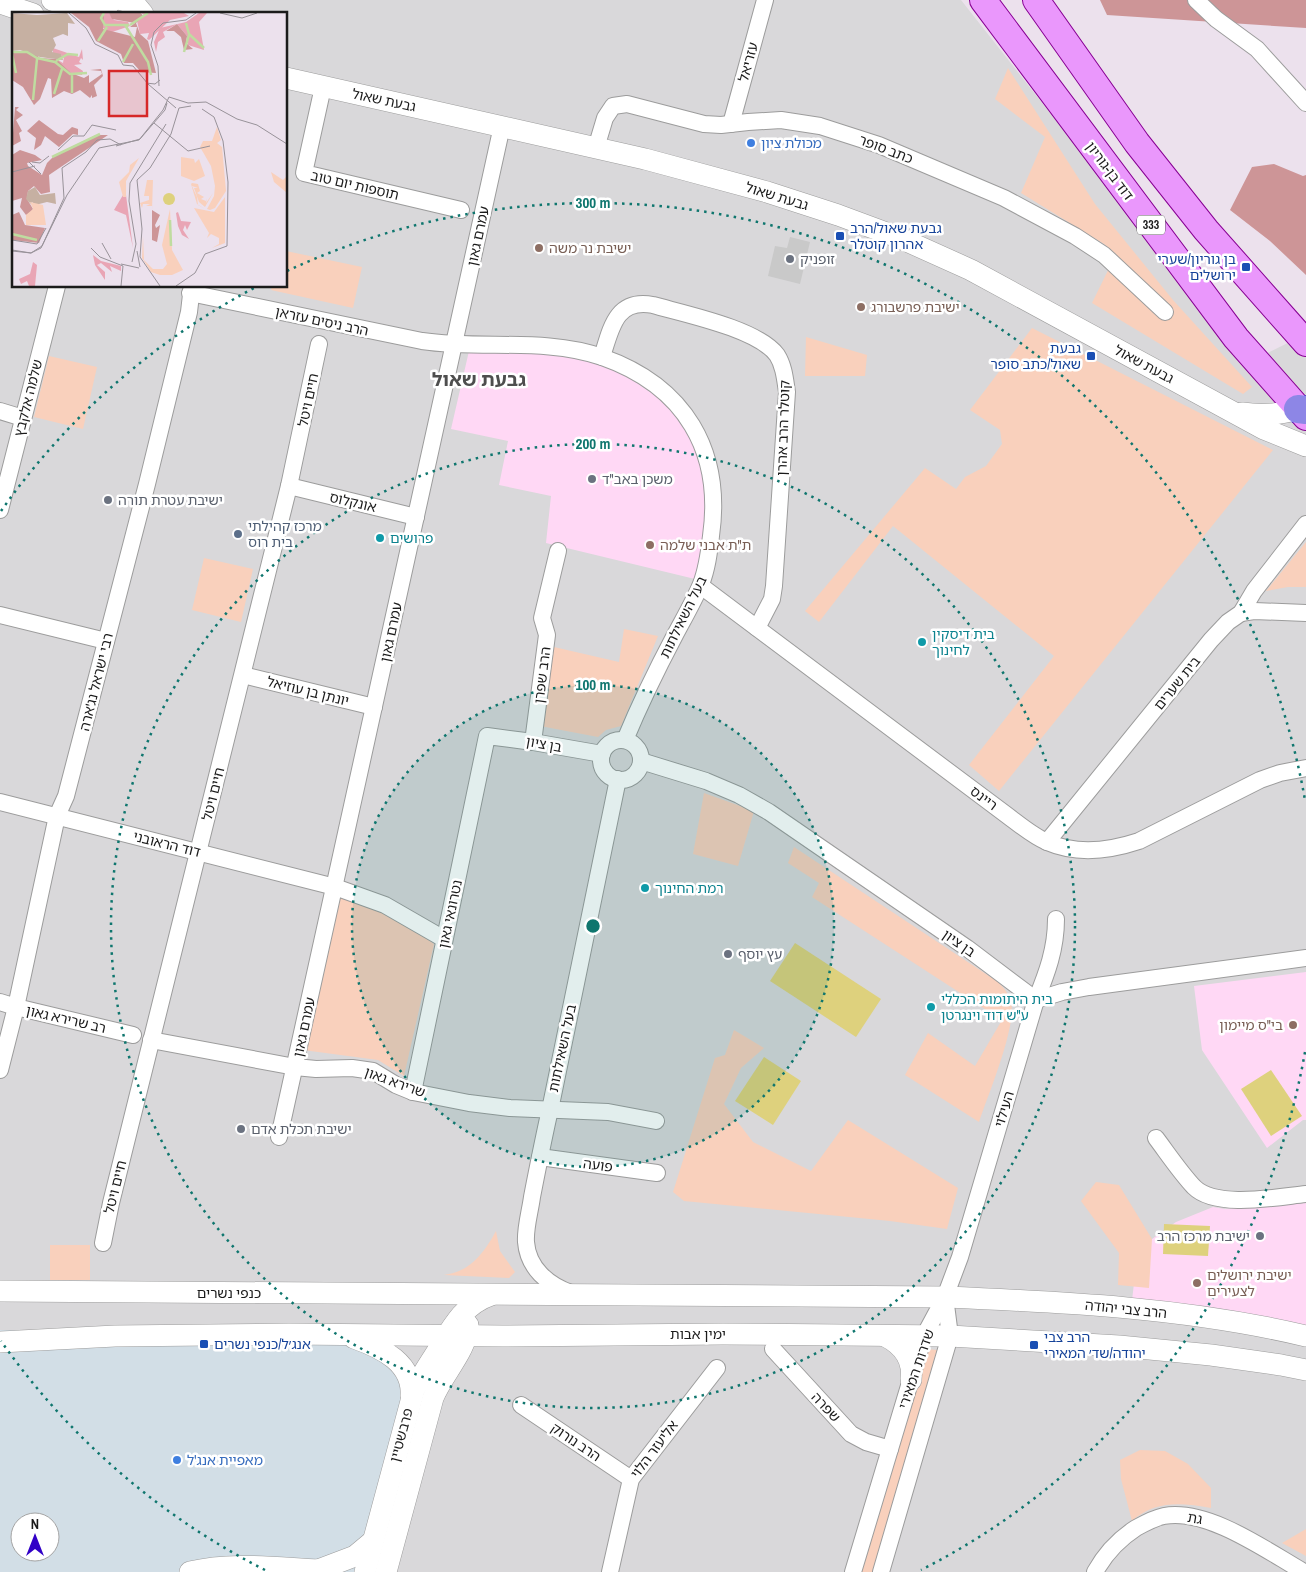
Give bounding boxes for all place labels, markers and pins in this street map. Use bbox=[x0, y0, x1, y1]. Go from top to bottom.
place label: מכולת ציון bbox=[761, 134, 822, 152]
marker: מכולת ציון bbox=[745, 137, 757, 149]
place label: גבעת שאול/הרב אהרון קוטלר bbox=[850, 219, 942, 253]
marker: גבעת שאול/הרב אהרון קוטלר bbox=[834, 230, 846, 242]
place label: ישיבת נר משה bbox=[549, 239, 631, 257]
marker: ישיבת נר משה bbox=[533, 242, 545, 254]
place label: זופניק bbox=[800, 250, 835, 268]
place label: בן גוריון/שערי ירושלים bbox=[1157, 250, 1236, 284]
marker: זופניק bbox=[784, 253, 796, 265]
marker: בן גוריון/שערי ירושלים bbox=[1240, 261, 1252, 273]
place label: ישיבת פרשבורג bbox=[871, 298, 960, 316]
marker: ישיבת פרשבורג bbox=[855, 301, 867, 313]
place label: גבעת שאול/כתב סופר bbox=[991, 339, 1081, 373]
marker: גבעת שאול/כתב סופר bbox=[1085, 350, 1097, 362]
place label: משכן באב"ד bbox=[602, 470, 673, 488]
marker: משכן באב"ד bbox=[586, 473, 598, 485]
place label: ישיבת עטרת תורה bbox=[118, 491, 223, 509]
marker: ישיבת עטרת תורה bbox=[102, 494, 114, 506]
place label: מרכז קהילתי בית רוס bbox=[248, 517, 322, 551]
marker: מרכז קהילתי בית רוס bbox=[232, 528, 244, 540]
place label: פרושים bbox=[390, 529, 433, 547]
marker: פרושים bbox=[374, 532, 386, 544]
place label: ת"ת אבני שלמה bbox=[660, 536, 751, 554]
marker: ת"ת אבני שלמה bbox=[644, 539, 656, 551]
place label: בית דיסקין לחינוך bbox=[932, 625, 995, 659]
marker: בית דיסקין לחינוך bbox=[916, 636, 928, 648]
place label: רמת החינוך bbox=[655, 879, 724, 897]
marker: רמת החינוך bbox=[639, 882, 651, 894]
centre of rings bbox=[584, 917, 602, 935]
place label: עץ יוסף bbox=[738, 945, 782, 963]
marker: עץ יוסף bbox=[722, 948, 734, 960]
place label: בית היתומות הכללי ע"ש דוד וינגרטן bbox=[941, 990, 1053, 1024]
marker: בית היתומות הכללי ע"ש דוד וינגרטן bbox=[925, 1001, 937, 1013]
place label: בי"ס מיימון bbox=[1219, 1016, 1283, 1034]
marker: בי"ס מיימון bbox=[1287, 1019, 1299, 1031]
place label: ישיבת תכלת אדם bbox=[251, 1120, 352, 1138]
marker: ישיבת תכלת אדם bbox=[235, 1123, 247, 1135]
place label: ישיבת מרכז הרב bbox=[1157, 1227, 1250, 1245]
marker: ישיבת מרכז הרב bbox=[1254, 1230, 1266, 1242]
place label: ישיבת ירושלים לצעירים bbox=[1207, 1266, 1292, 1300]
marker: ישיבת ירושלים לצעירים bbox=[1191, 1277, 1203, 1289]
place label: הרב צבי יהודה/שד׳ המאירי bbox=[1044, 1328, 1146, 1362]
place label: אנג׳ל/כנפי נשרים bbox=[214, 1335, 311, 1353]
marker: אנג׳ל/כנפי נשרים bbox=[198, 1338, 210, 1350]
marker: הרב צבי יהודה/שד׳ המאירי bbox=[1028, 1339, 1040, 1351]
place label: מאפיית אנג'ל bbox=[187, 1451, 263, 1469]
marker: מאפיית אנג'ל bbox=[171, 1454, 183, 1466]

